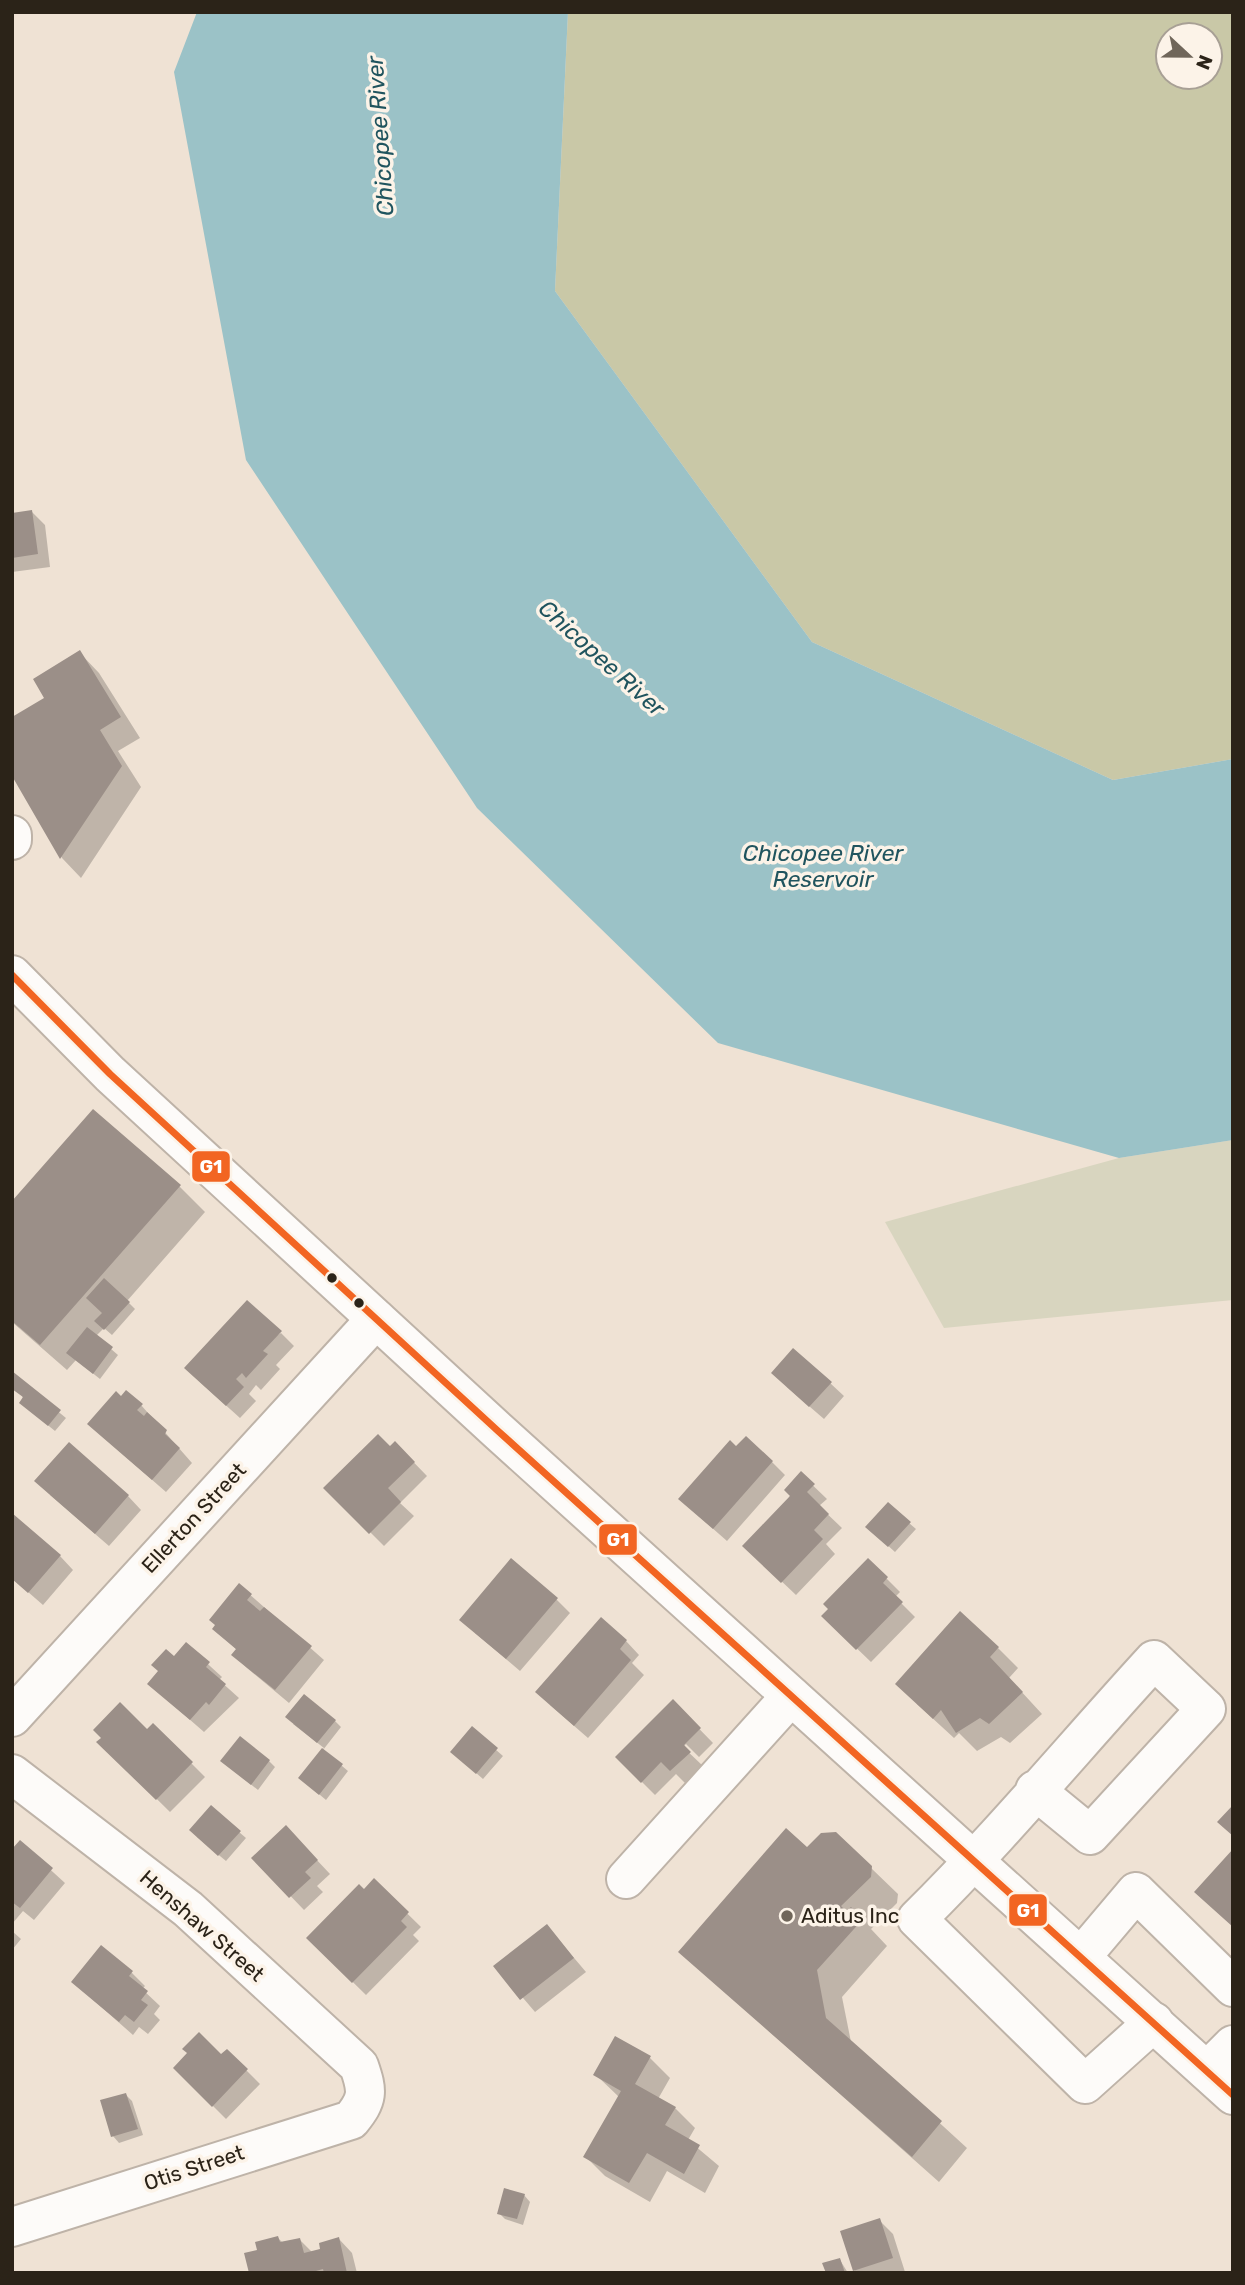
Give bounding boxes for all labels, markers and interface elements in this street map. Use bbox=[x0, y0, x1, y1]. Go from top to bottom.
north arrow bbox=[1154, 21, 1224, 91]
text: N bbox=[1191, 52, 1218, 73]
water label: Chicopee River bbox=[360, 54, 400, 217]
water label: Chicopee River bbox=[533, 594, 672, 723]
water label: Chicopee River Reservoir bbox=[743, 839, 904, 893]
line badge: G1 bbox=[191, 1150, 231, 1183]
text: G1 bbox=[199, 1155, 223, 1178]
unlabelled marker bbox=[325, 1271, 339, 1285]
unlabelled marker bbox=[352, 1296, 366, 1310]
street label: Ellerton Street bbox=[136, 1457, 251, 1578]
line badge: G1 bbox=[598, 1523, 638, 1556]
text: G1 bbox=[606, 1528, 630, 1551]
street label: Henshaw Street bbox=[135, 1865, 270, 1986]
line badge: G1 bbox=[1008, 1893, 1048, 1927]
text: G1 bbox=[1016, 1899, 1040, 1922]
place label: Aditus Inc bbox=[801, 1903, 899, 1928]
marker: Aditus Inc bbox=[779, 1908, 795, 1924]
street label: Otis Street bbox=[140, 2140, 247, 2195]

